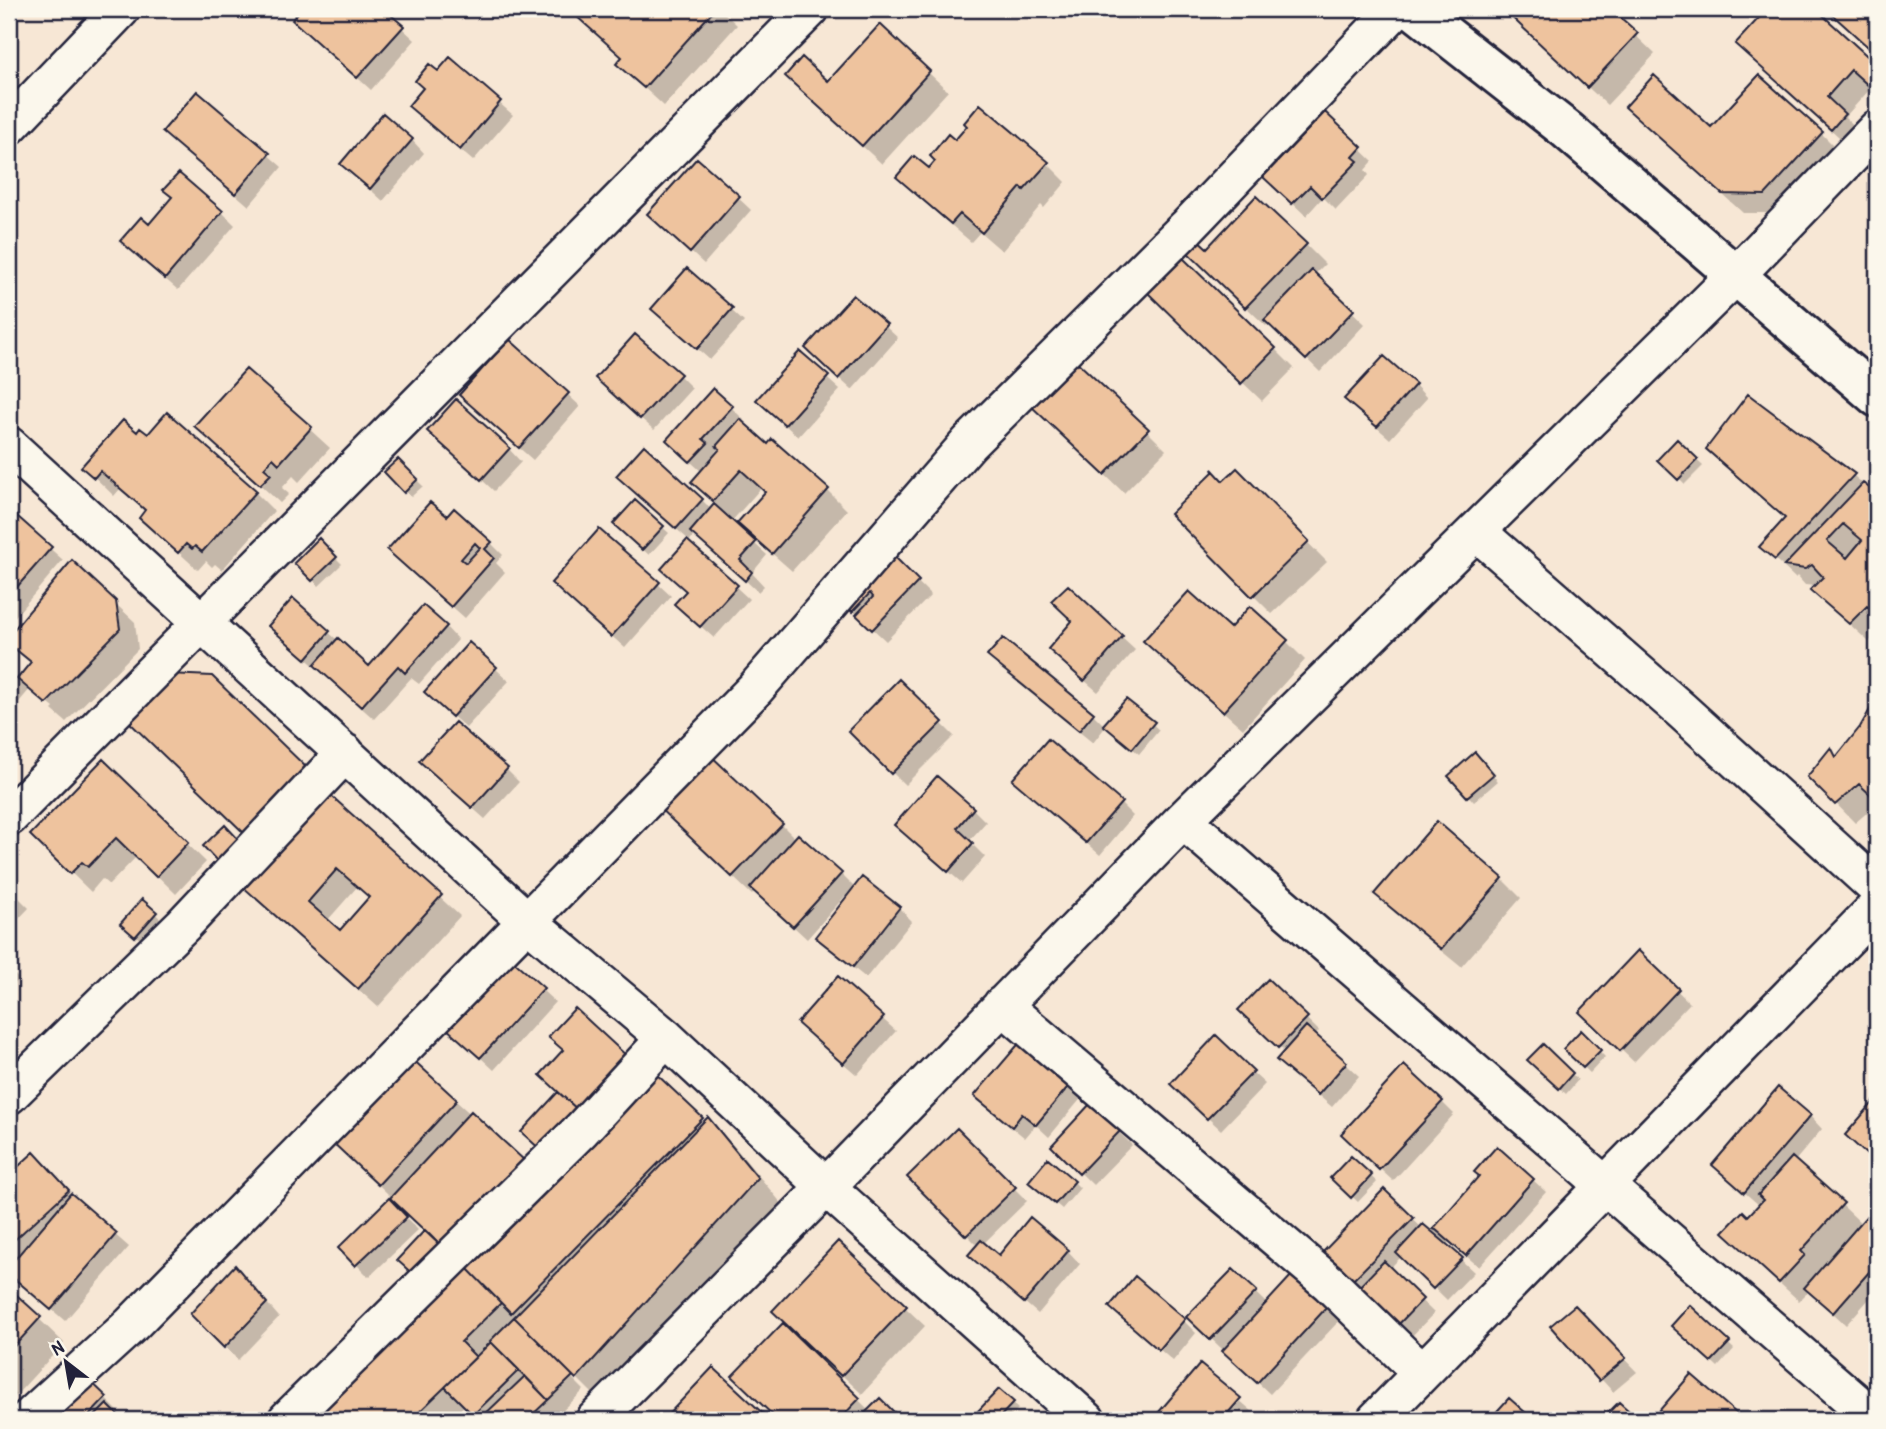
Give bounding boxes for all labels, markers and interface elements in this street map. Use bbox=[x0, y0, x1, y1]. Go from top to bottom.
north arrow bbox=[32, 1328, 102, 1398]
text: N bbox=[46, 1334, 68, 1361]

